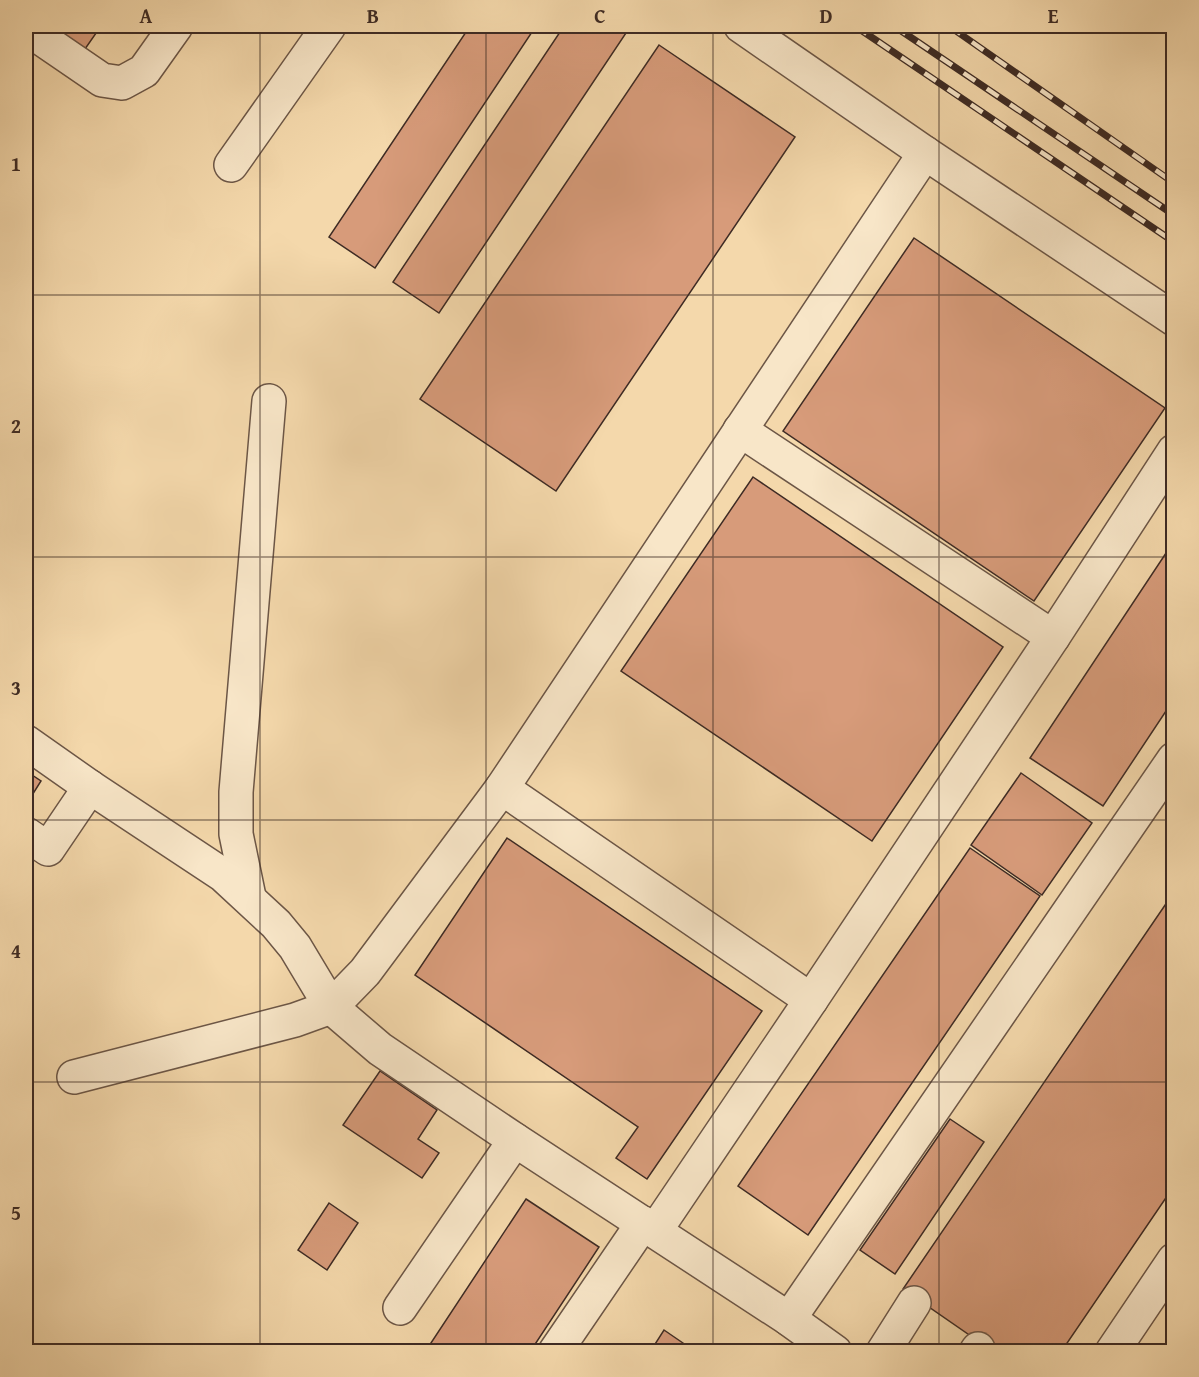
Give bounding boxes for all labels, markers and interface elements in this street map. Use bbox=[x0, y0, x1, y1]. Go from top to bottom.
text: A bbox=[140, 1, 153, 30]
text: B bbox=[367, 1, 379, 30]
text: C bbox=[594, 1, 606, 30]
text: D bbox=[819, 1, 833, 30]
text: E bbox=[1048, 1, 1059, 30]
text: 1 bbox=[11, 149, 21, 178]
text: 2 bbox=[11, 411, 21, 440]
text: 3 bbox=[11, 673, 21, 702]
text: 4 bbox=[11, 936, 21, 965]
text: 5 bbox=[11, 1198, 21, 1227]

